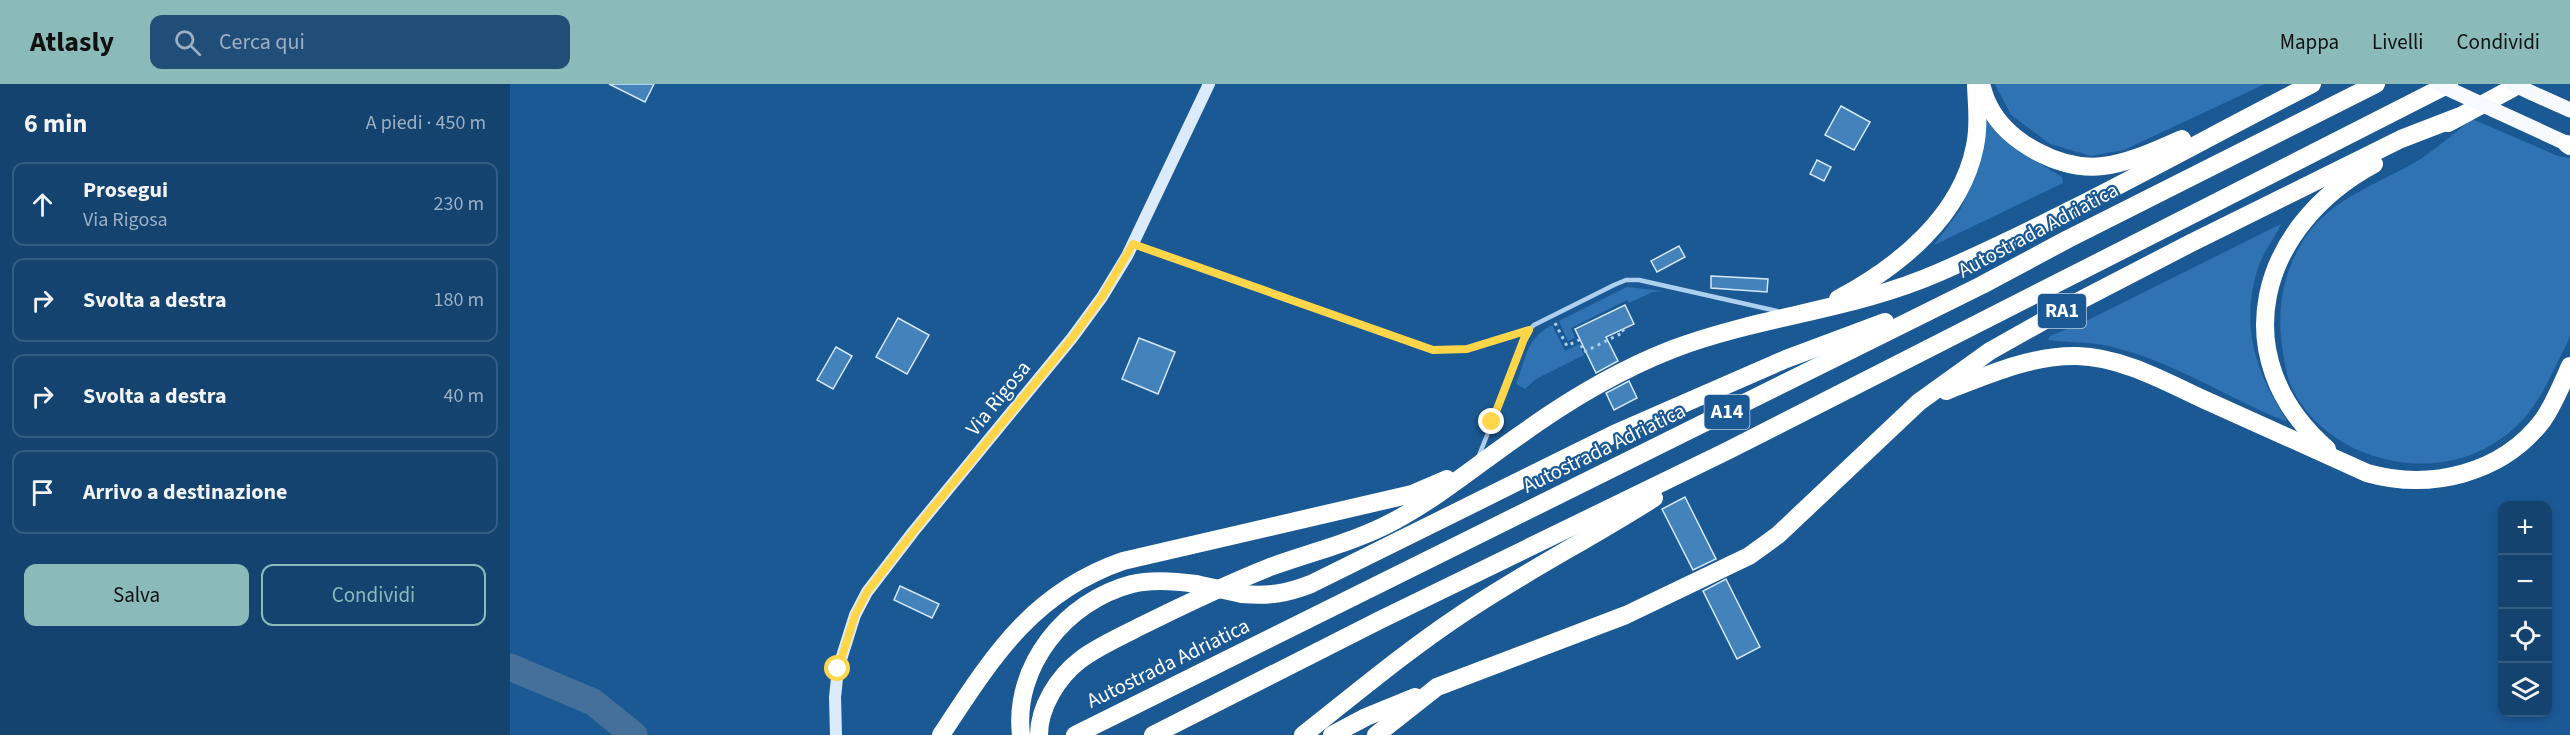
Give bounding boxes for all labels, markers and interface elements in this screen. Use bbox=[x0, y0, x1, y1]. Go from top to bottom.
search box bbox=[150, 15, 570, 69]
text: Atlasly bbox=[30, 22, 114, 62]
icon: search bbox=[171, 26, 204, 59]
text: Cerca qui bbox=[219, 26, 305, 58]
text: Mappa bbox=[2280, 27, 2339, 57]
text: Livelli bbox=[2372, 27, 2424, 57]
text: Condividi bbox=[2457, 27, 2540, 57]
text: 6 min bbox=[24, 105, 87, 142]
text: A piedi · 450 m bbox=[366, 109, 486, 137]
text: Prosegui bbox=[83, 174, 168, 206]
street label: Autostrada Adriatica bbox=[1952, 175, 2124, 285]
icon: ahead bbox=[26, 188, 59, 221]
text: 230 m bbox=[434, 190, 484, 218]
text: Via Rigosa bbox=[83, 206, 168, 234]
icon: right bbox=[26, 284, 59, 317]
text: Svolta a destra bbox=[83, 284, 227, 316]
text: 180 m bbox=[434, 286, 484, 314]
road number: RA1 bbox=[2038, 294, 2086, 328]
street label: Via Rigosa bbox=[958, 354, 1038, 442]
icon: right bbox=[26, 380, 59, 413]
text: Svolta a destra bbox=[83, 380, 227, 412]
text: 40 m bbox=[444, 382, 484, 410]
street label: Autostrada Adriatica bbox=[1517, 395, 1691, 501]
road number: A14 bbox=[1704, 395, 1750, 429]
route end bbox=[1478, 408, 1504, 434]
icon: arrive bbox=[26, 476, 59, 509]
text: Arrivo a destinazione bbox=[83, 476, 288, 508]
map controls bbox=[2498, 501, 2552, 717]
button: + bbox=[2498, 501, 2552, 555]
button: − bbox=[2498, 555, 2552, 609]
button: Salva bbox=[24, 564, 249, 626]
button: Condividi bbox=[261, 564, 486, 626]
button: locate bbox=[2498, 609, 2552, 663]
street label: Autostrada Adriatica bbox=[1081, 610, 1255, 716]
route start bbox=[824, 655, 850, 681]
button: layers bbox=[2498, 663, 2552, 717]

